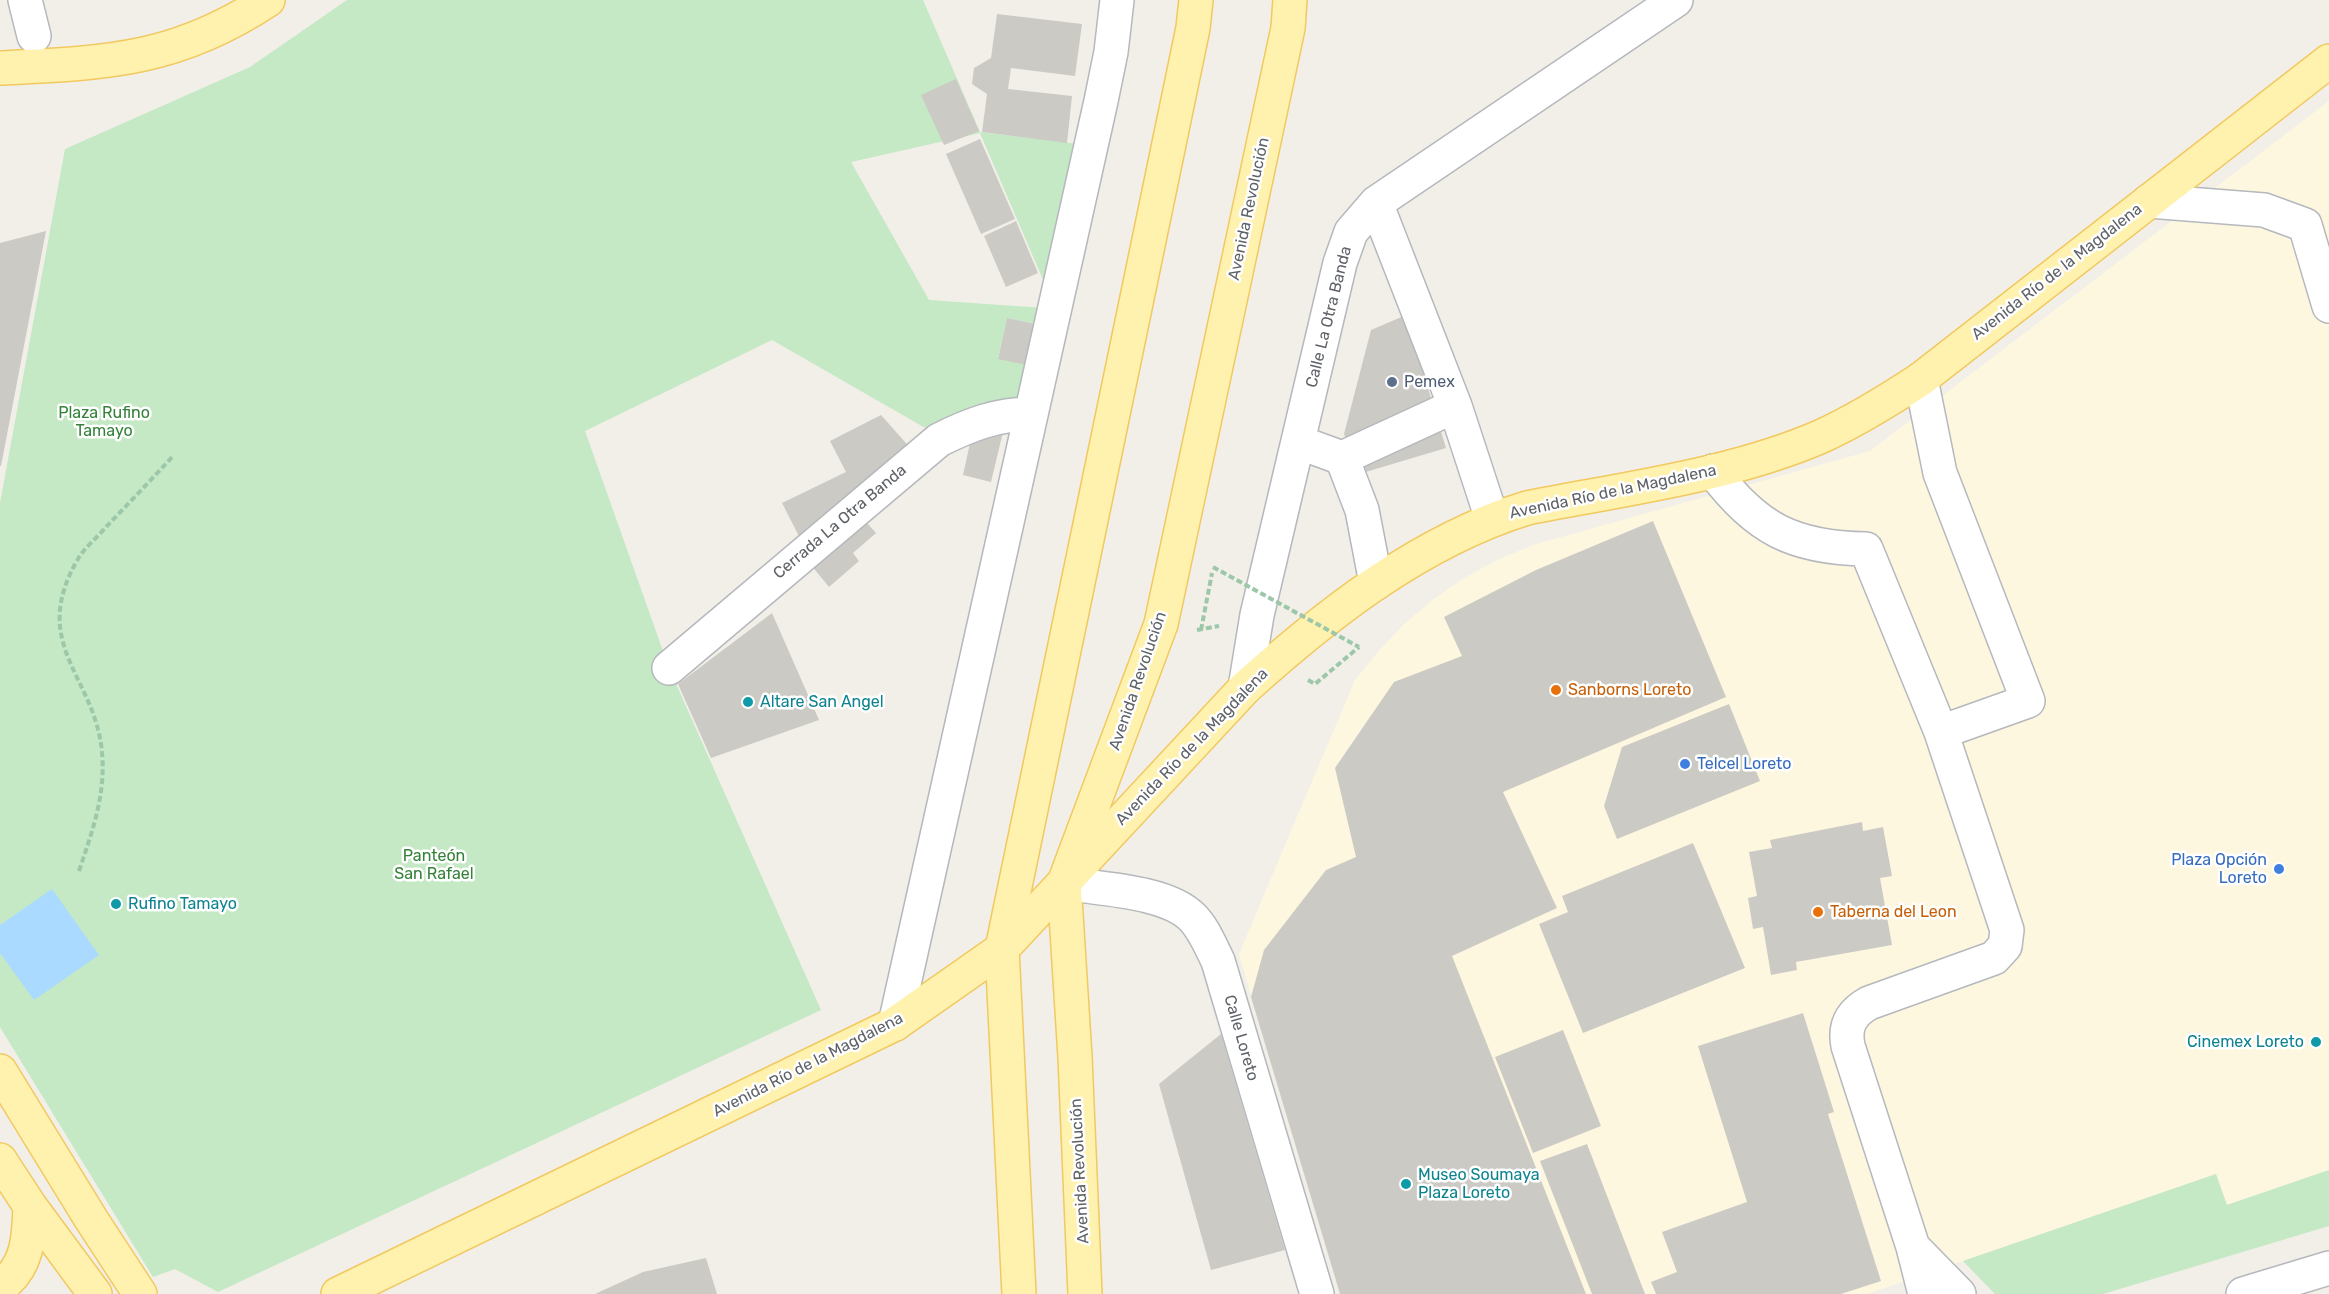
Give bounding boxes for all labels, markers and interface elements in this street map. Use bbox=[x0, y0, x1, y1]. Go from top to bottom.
street label: Avenida Revolución bbox=[1224, 136, 1274, 282]
street label: Avenida Río de la Magdalena bbox=[1968, 200, 2146, 344]
street label: Calle La Otra Banda bbox=[1302, 244, 1356, 390]
place label: Pemex bbox=[1404, 372, 1455, 392]
marker: Pemex bbox=[1385, 375, 1399, 389]
park label: Plaza Rufino Tamayo bbox=[58, 403, 150, 441]
street label: Cerrada La Otra Banda bbox=[770, 461, 910, 583]
street label: Avenida Río de la Magdalena bbox=[1508, 461, 1718, 523]
street label: Avenida Revolución bbox=[1105, 609, 1171, 753]
street label: Avenida Río de la Magdalena bbox=[1112, 664, 1272, 830]
place label: Sanborns Loreto bbox=[1568, 680, 1691, 700]
marker: Sanborns Loreto bbox=[1549, 683, 1563, 697]
place label: Altare San Angel bbox=[760, 692, 884, 712]
marker: Altare San Angel bbox=[741, 695, 755, 709]
place label: Telcel Loreto bbox=[1697, 754, 1791, 774]
marker: Telcel Loreto bbox=[1678, 757, 1692, 771]
park label: Panteón San Rafael bbox=[394, 846, 474, 884]
place label: Plaza Opción Loreto bbox=[2171, 850, 2267, 888]
marker: Plaza Opción Loreto bbox=[2272, 862, 2286, 876]
place label: Rufino Tamayo bbox=[128, 894, 237, 914]
marker: Rufino Tamayo bbox=[109, 897, 123, 911]
place label: Taberna del Leon bbox=[1830, 902, 1957, 922]
marker: Taberna del Leon bbox=[1811, 905, 1825, 919]
street label: Calle Loreto bbox=[1220, 993, 1262, 1083]
street label: Avenida Río de la Magdalena bbox=[710, 1009, 906, 1121]
place label: Cinemex Loreto bbox=[2187, 1032, 2304, 1052]
marker: Cinemex Loreto bbox=[2309, 1035, 2323, 1049]
street label: Avenida Revolución bbox=[1067, 1098, 1093, 1244]
place label: Museo Soumaya Plaza Loreto bbox=[1418, 1165, 1540, 1203]
marker: Museo Soumaya Plaza Loreto bbox=[1399, 1177, 1413, 1191]

